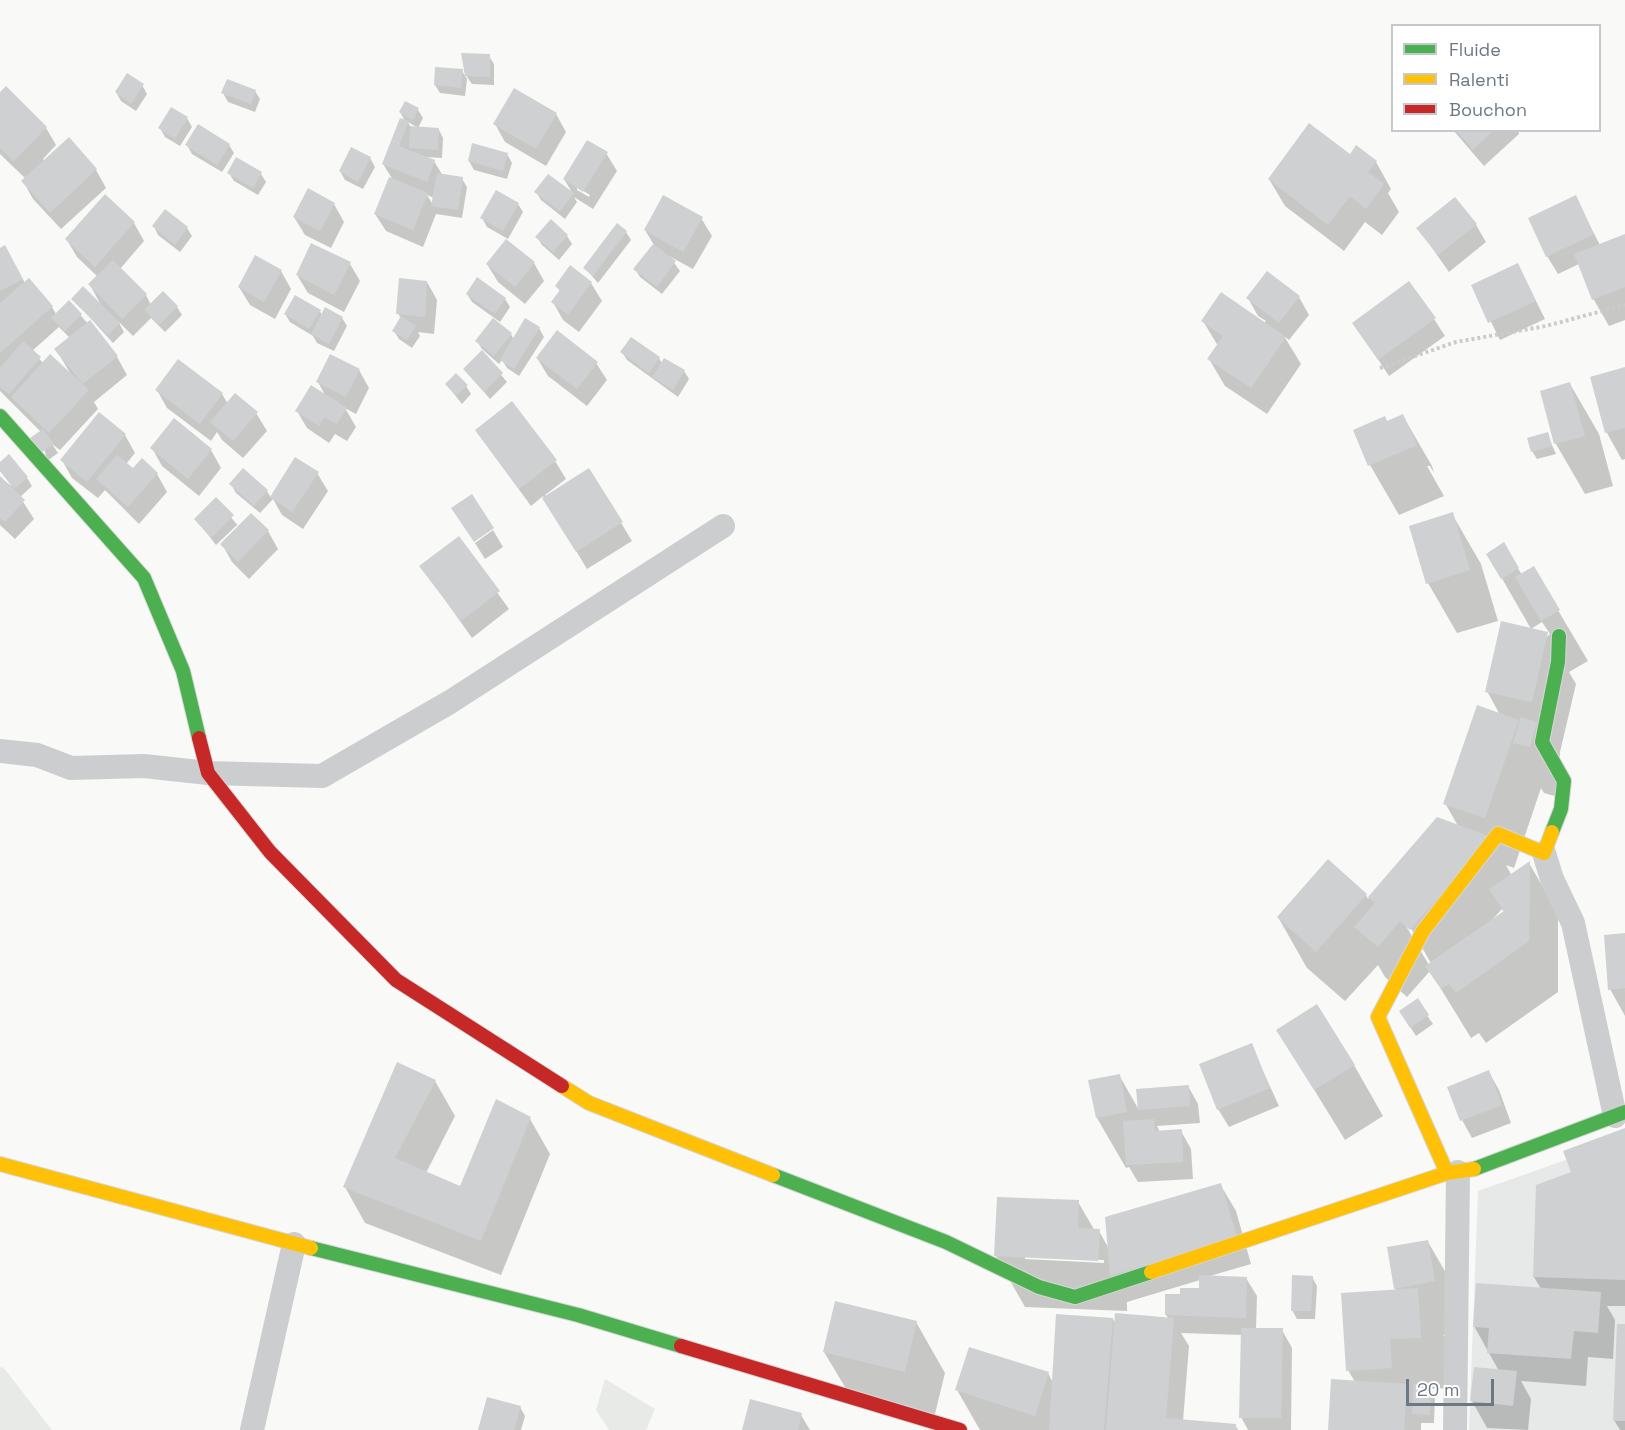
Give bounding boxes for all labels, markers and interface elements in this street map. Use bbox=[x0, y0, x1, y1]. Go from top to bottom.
legend bbox=[1391, 24, 1601, 132]
text: Fluide bbox=[1449, 38, 1501, 61]
text: Ralenti bbox=[1449, 68, 1509, 91]
text: Bouchon bbox=[1449, 98, 1527, 121]
scale bar bbox=[1409, 1367, 1498, 1405]
text: 20 m bbox=[1417, 1378, 1460, 1401]

